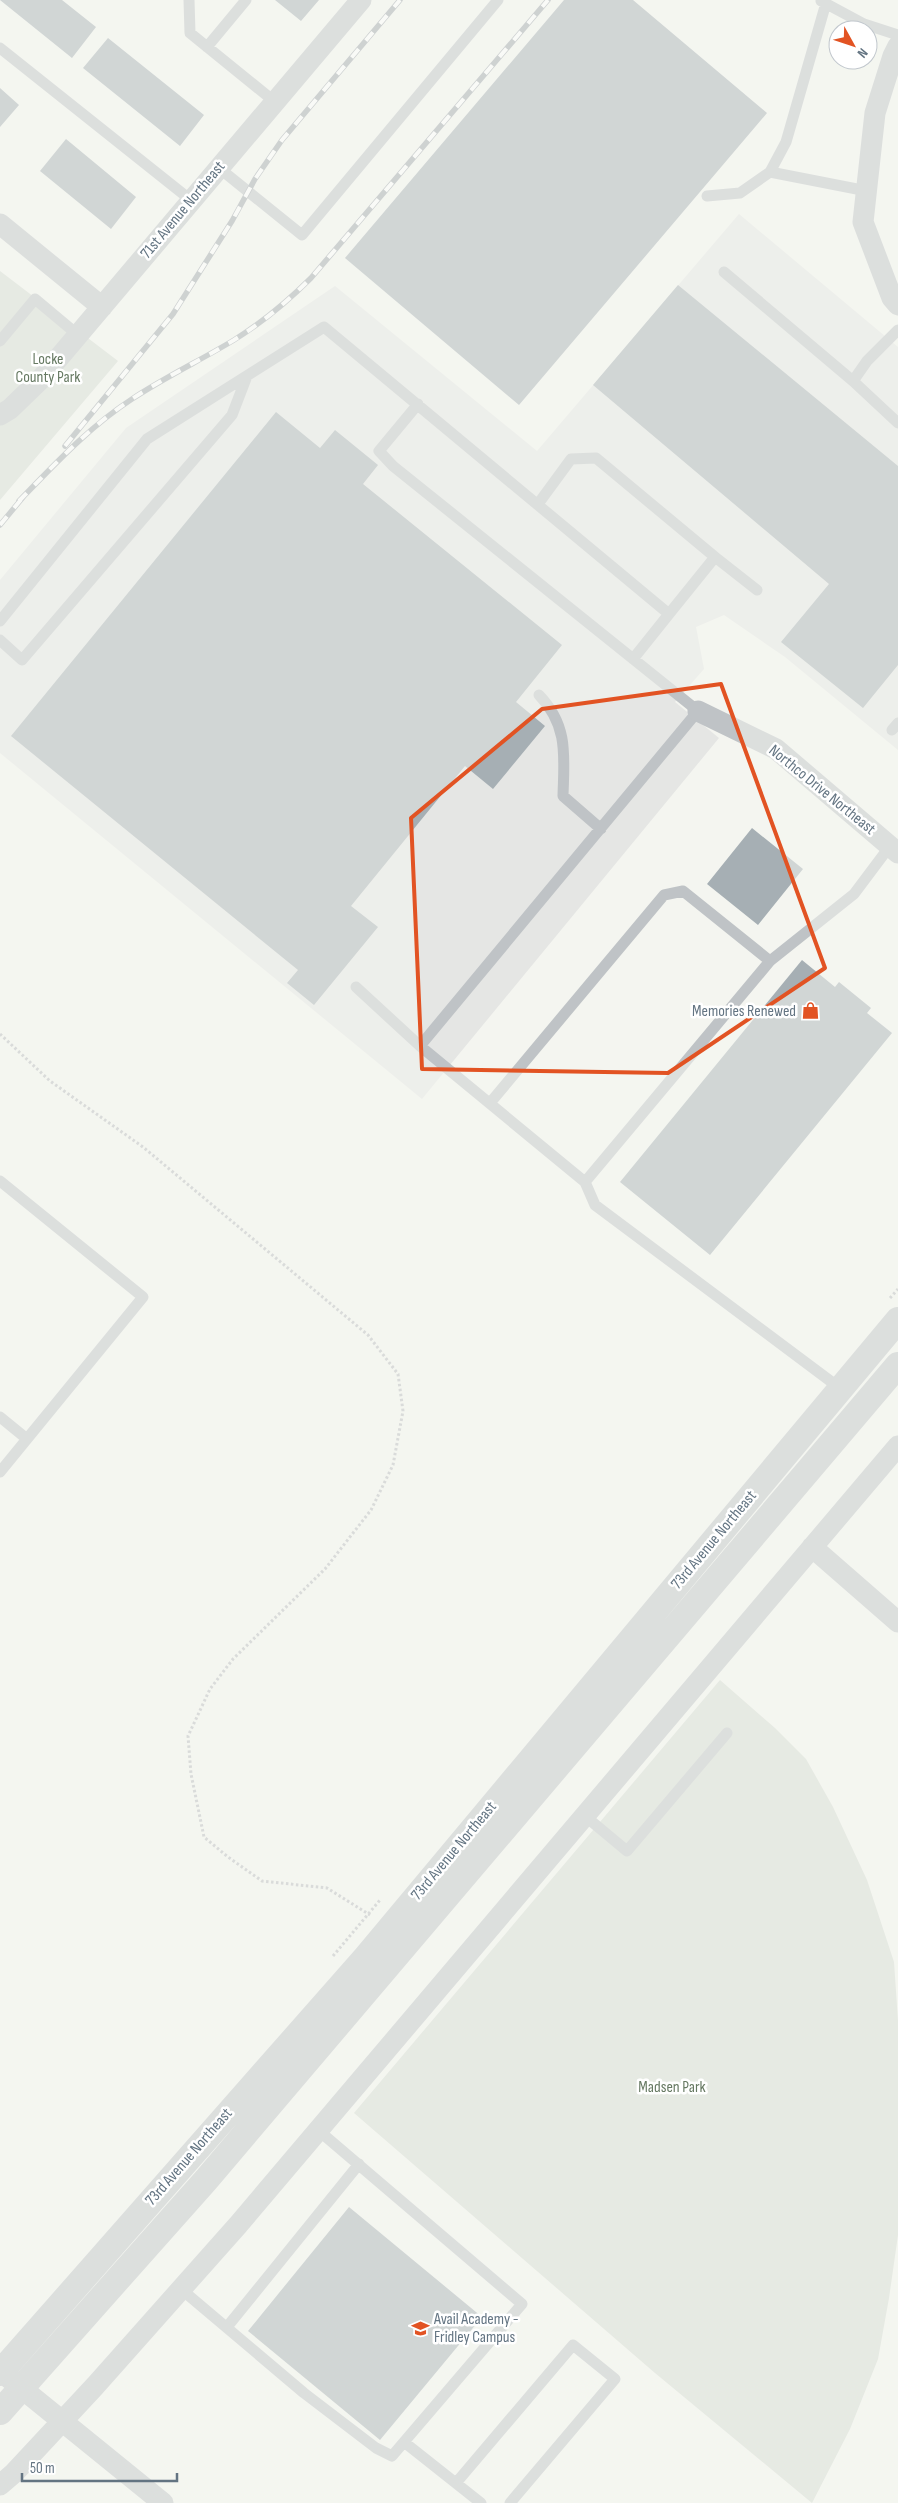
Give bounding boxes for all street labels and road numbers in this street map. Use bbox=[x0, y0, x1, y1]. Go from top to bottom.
street label: 71st Avenue Northeast bbox=[137, 157, 229, 263]
street label: Northco Drive Northeast bbox=[765, 741, 879, 839]
street label: 73rd Avenue Northeast bbox=[667, 1487, 761, 1593]
street label: 73rd Avenue Northeast bbox=[407, 1798, 501, 1904]
street label: 73rd Avenue Northeast bbox=[142, 2104, 237, 2210]

